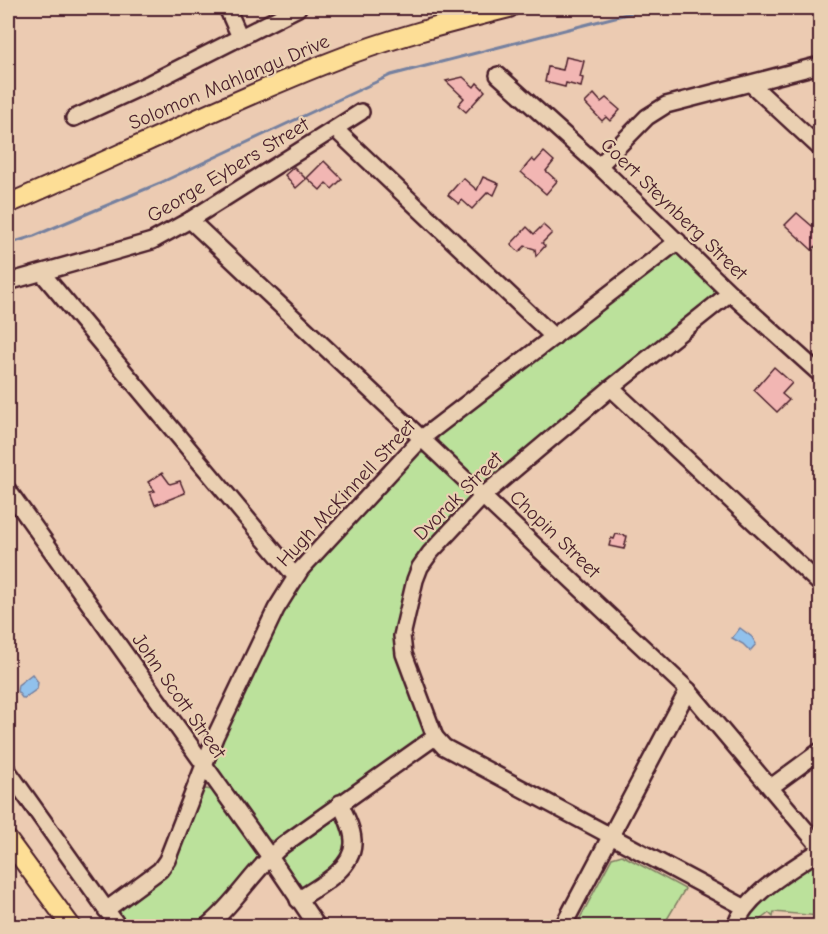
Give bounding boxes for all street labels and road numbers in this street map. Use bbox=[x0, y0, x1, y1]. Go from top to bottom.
street label: Solomon Mahlangu Drive bbox=[125, 29, 333, 135]
street label: George Eybers Street bbox=[143, 112, 314, 227]
street label: Coert Steynberg Street bbox=[596, 133, 753, 286]
street label: Hugh McKinnell Street bbox=[272, 414, 421, 571]
street label: Dvorak Street bbox=[409, 446, 508, 545]
street label: Chopin Street bbox=[505, 485, 606, 584]
street label: John Scott Street bbox=[127, 629, 231, 764]

